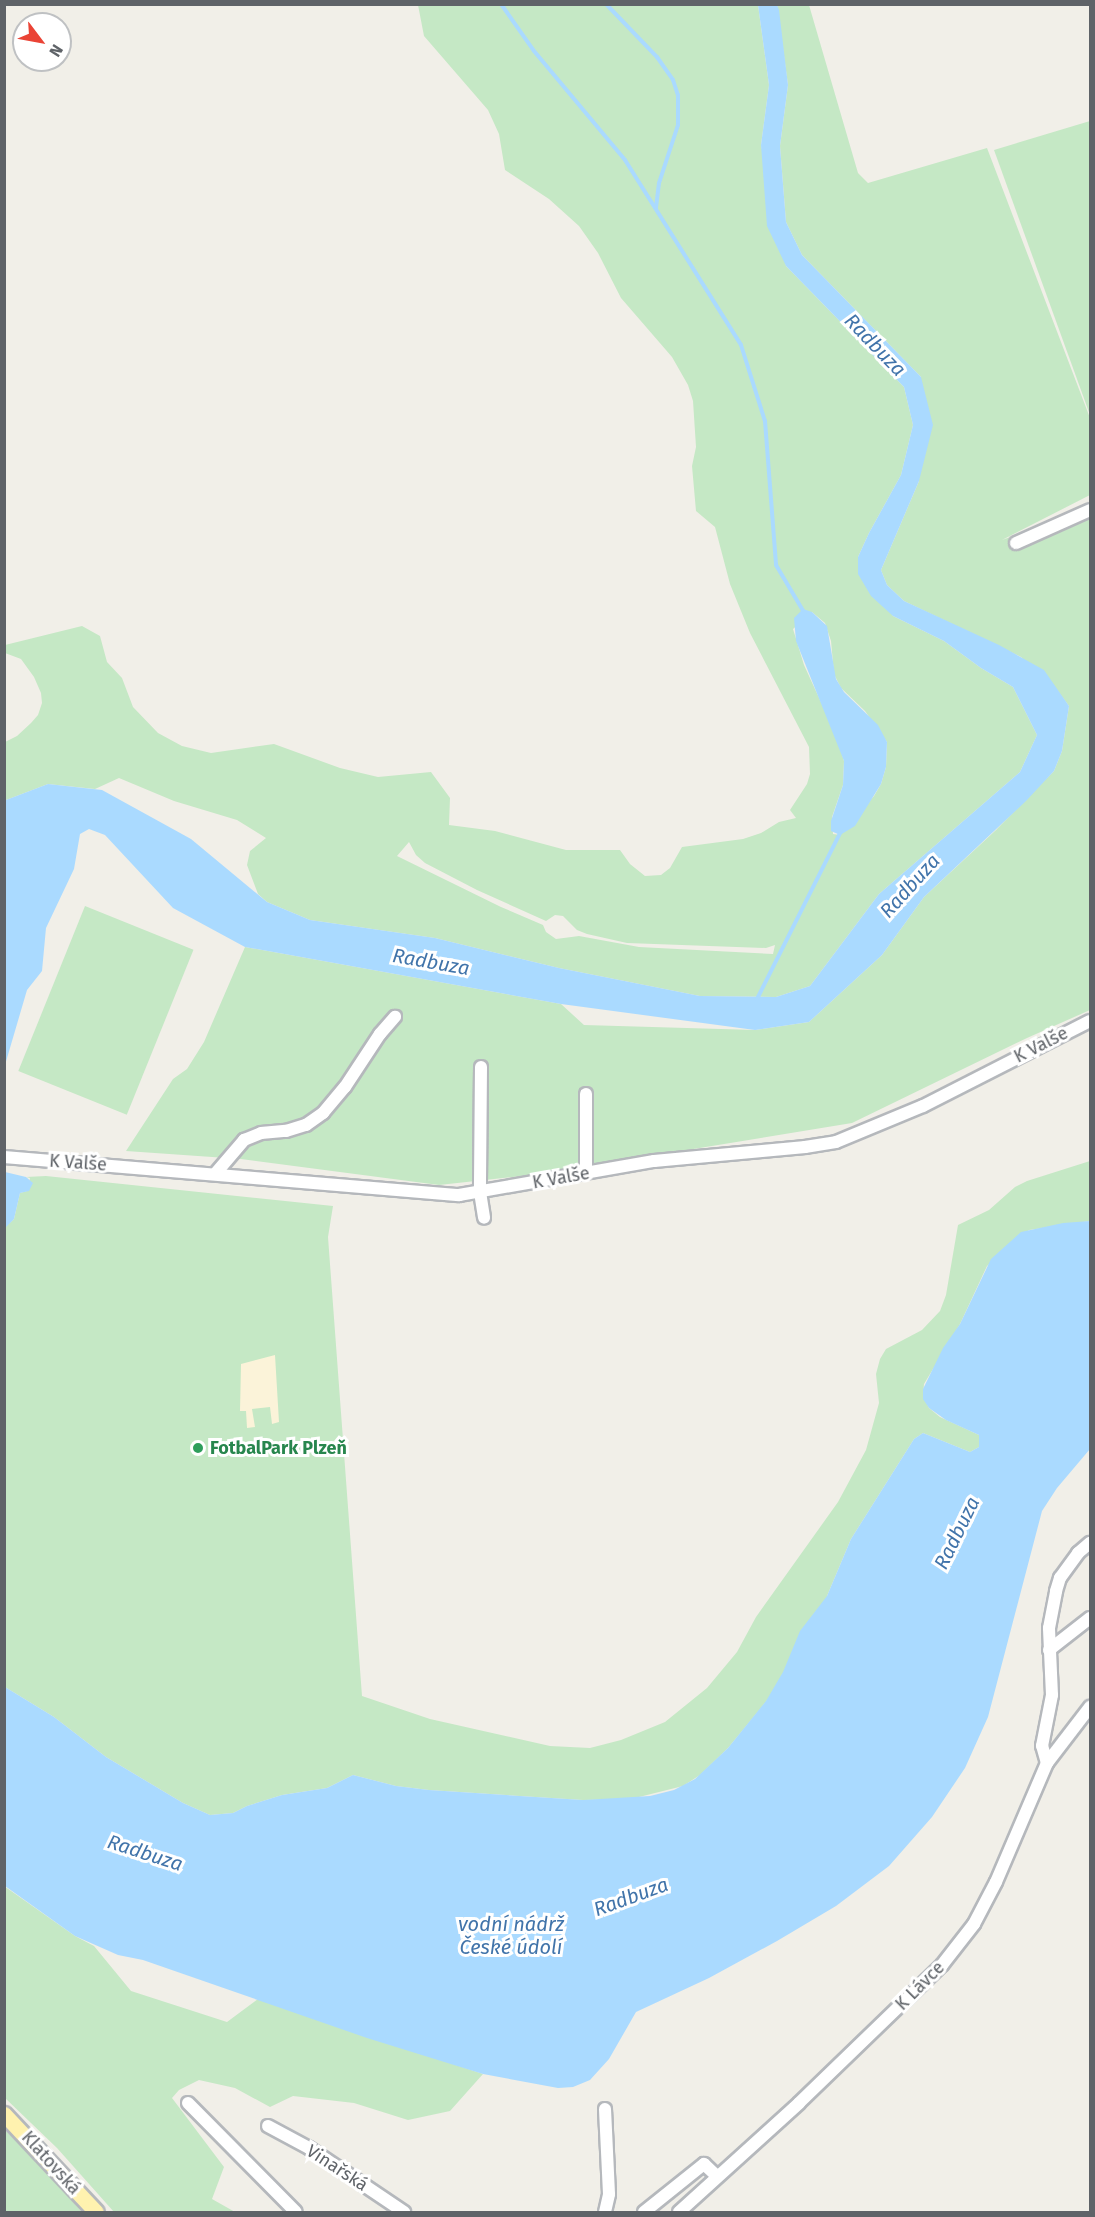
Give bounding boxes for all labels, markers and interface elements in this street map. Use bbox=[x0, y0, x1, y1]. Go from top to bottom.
north arrow bbox=[12, 12, 72, 72]
text: N bbox=[45, 41, 67, 60]
water label: Radbuza bbox=[839, 309, 911, 381]
water label: Radbuza bbox=[875, 849, 945, 923]
water label: Radbuza bbox=[391, 943, 471, 981]
street label: K Valše bbox=[1010, 1022, 1072, 1068]
street label: K Valše bbox=[48, 1150, 108, 1176]
street label: K Valše bbox=[531, 1162, 591, 1194]
place label: FotbalPark Plzeň bbox=[210, 1437, 347, 1459]
marker: FotbalPark Plzeň bbox=[191, 1441, 205, 1455]
water label: Radbuza bbox=[929, 1493, 985, 1573]
water label: Radbuza bbox=[104, 1830, 186, 1876]
water label: Radbuza bbox=[590, 1872, 672, 1922]
water label: vodní nádrž České údolí bbox=[458, 1913, 564, 1960]
street label: K Lávce bbox=[891, 1957, 949, 2015]
street label: Klatovská bbox=[17, 2127, 85, 2199]
street label: Vinařská bbox=[302, 2140, 372, 2196]

